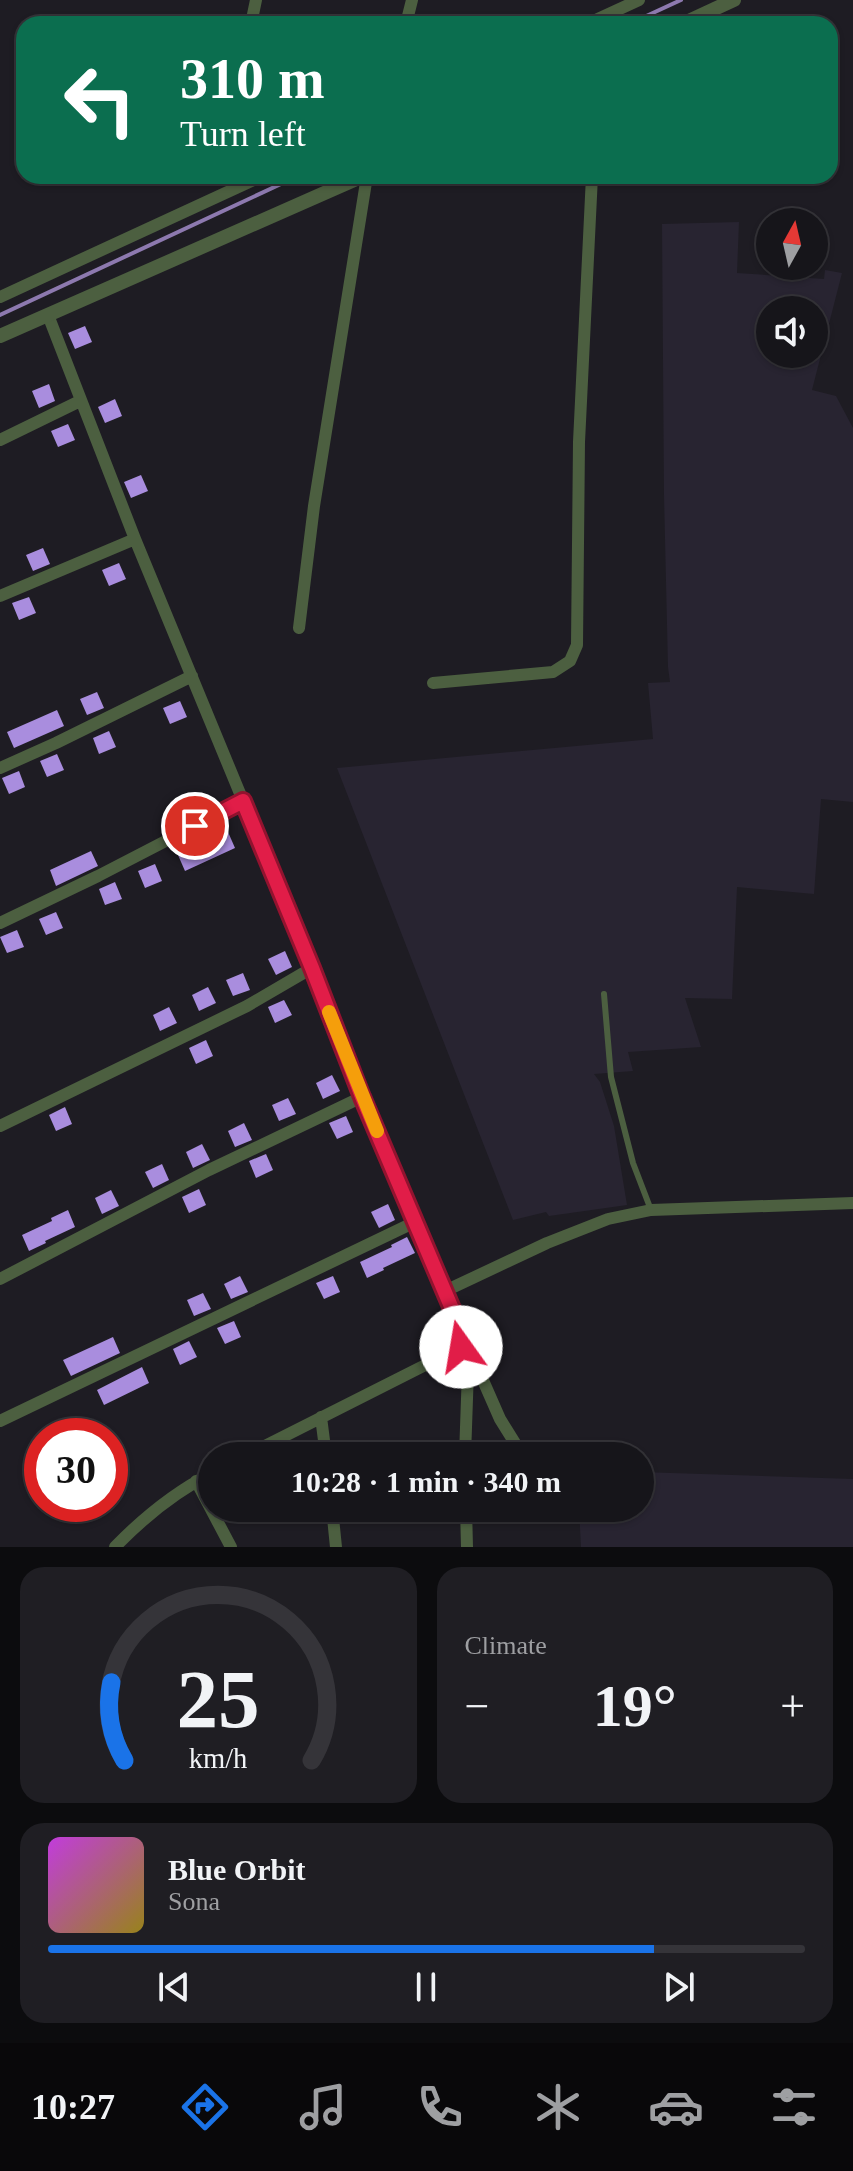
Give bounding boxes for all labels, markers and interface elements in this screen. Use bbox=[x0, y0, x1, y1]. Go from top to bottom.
icon: left bbox=[48, 48, 152, 152]
text: 310 m bbox=[180, 48, 325, 110]
text: Turn left bbox=[180, 114, 306, 154]
north arrow bbox=[756, 208, 828, 280]
map controls bbox=[756, 208, 828, 368]
button: sound bbox=[756, 296, 828, 368]
pin bbox=[161, 792, 229, 860]
icon: arrive bbox=[173, 804, 217, 848]
position arrow bbox=[419, 1305, 503, 1389]
speed limit sign: 30 bbox=[24, 1418, 128, 1522]
text: 10:28 · 1 min · 340 m bbox=[291, 1465, 561, 1498]
text: Climate bbox=[465, 1631, 547, 1660]
text: 25 bbox=[177, 1653, 260, 1745]
text: 19° bbox=[593, 1673, 677, 1739]
text: − bbox=[465, 1682, 489, 1731]
text: + bbox=[780, 1682, 805, 1731]
text: km/h bbox=[189, 1743, 248, 1774]
text: Blue Orbit bbox=[168, 1853, 306, 1886]
text: Sona bbox=[168, 1887, 220, 1916]
icon: previous bbox=[152, 1965, 196, 2009]
icon: pause bbox=[404, 1965, 448, 2009]
icon: next bbox=[657, 1965, 701, 2009]
icon: directions bbox=[177, 2079, 233, 2135]
icon: music bbox=[295, 2079, 351, 2135]
icon: phone bbox=[412, 2079, 468, 2135]
icon: climate bbox=[530, 2079, 586, 2135]
icon: car bbox=[648, 2079, 704, 2135]
icon: filters bbox=[766, 2079, 822, 2135]
text: 10:27 bbox=[31, 2087, 115, 2127]

